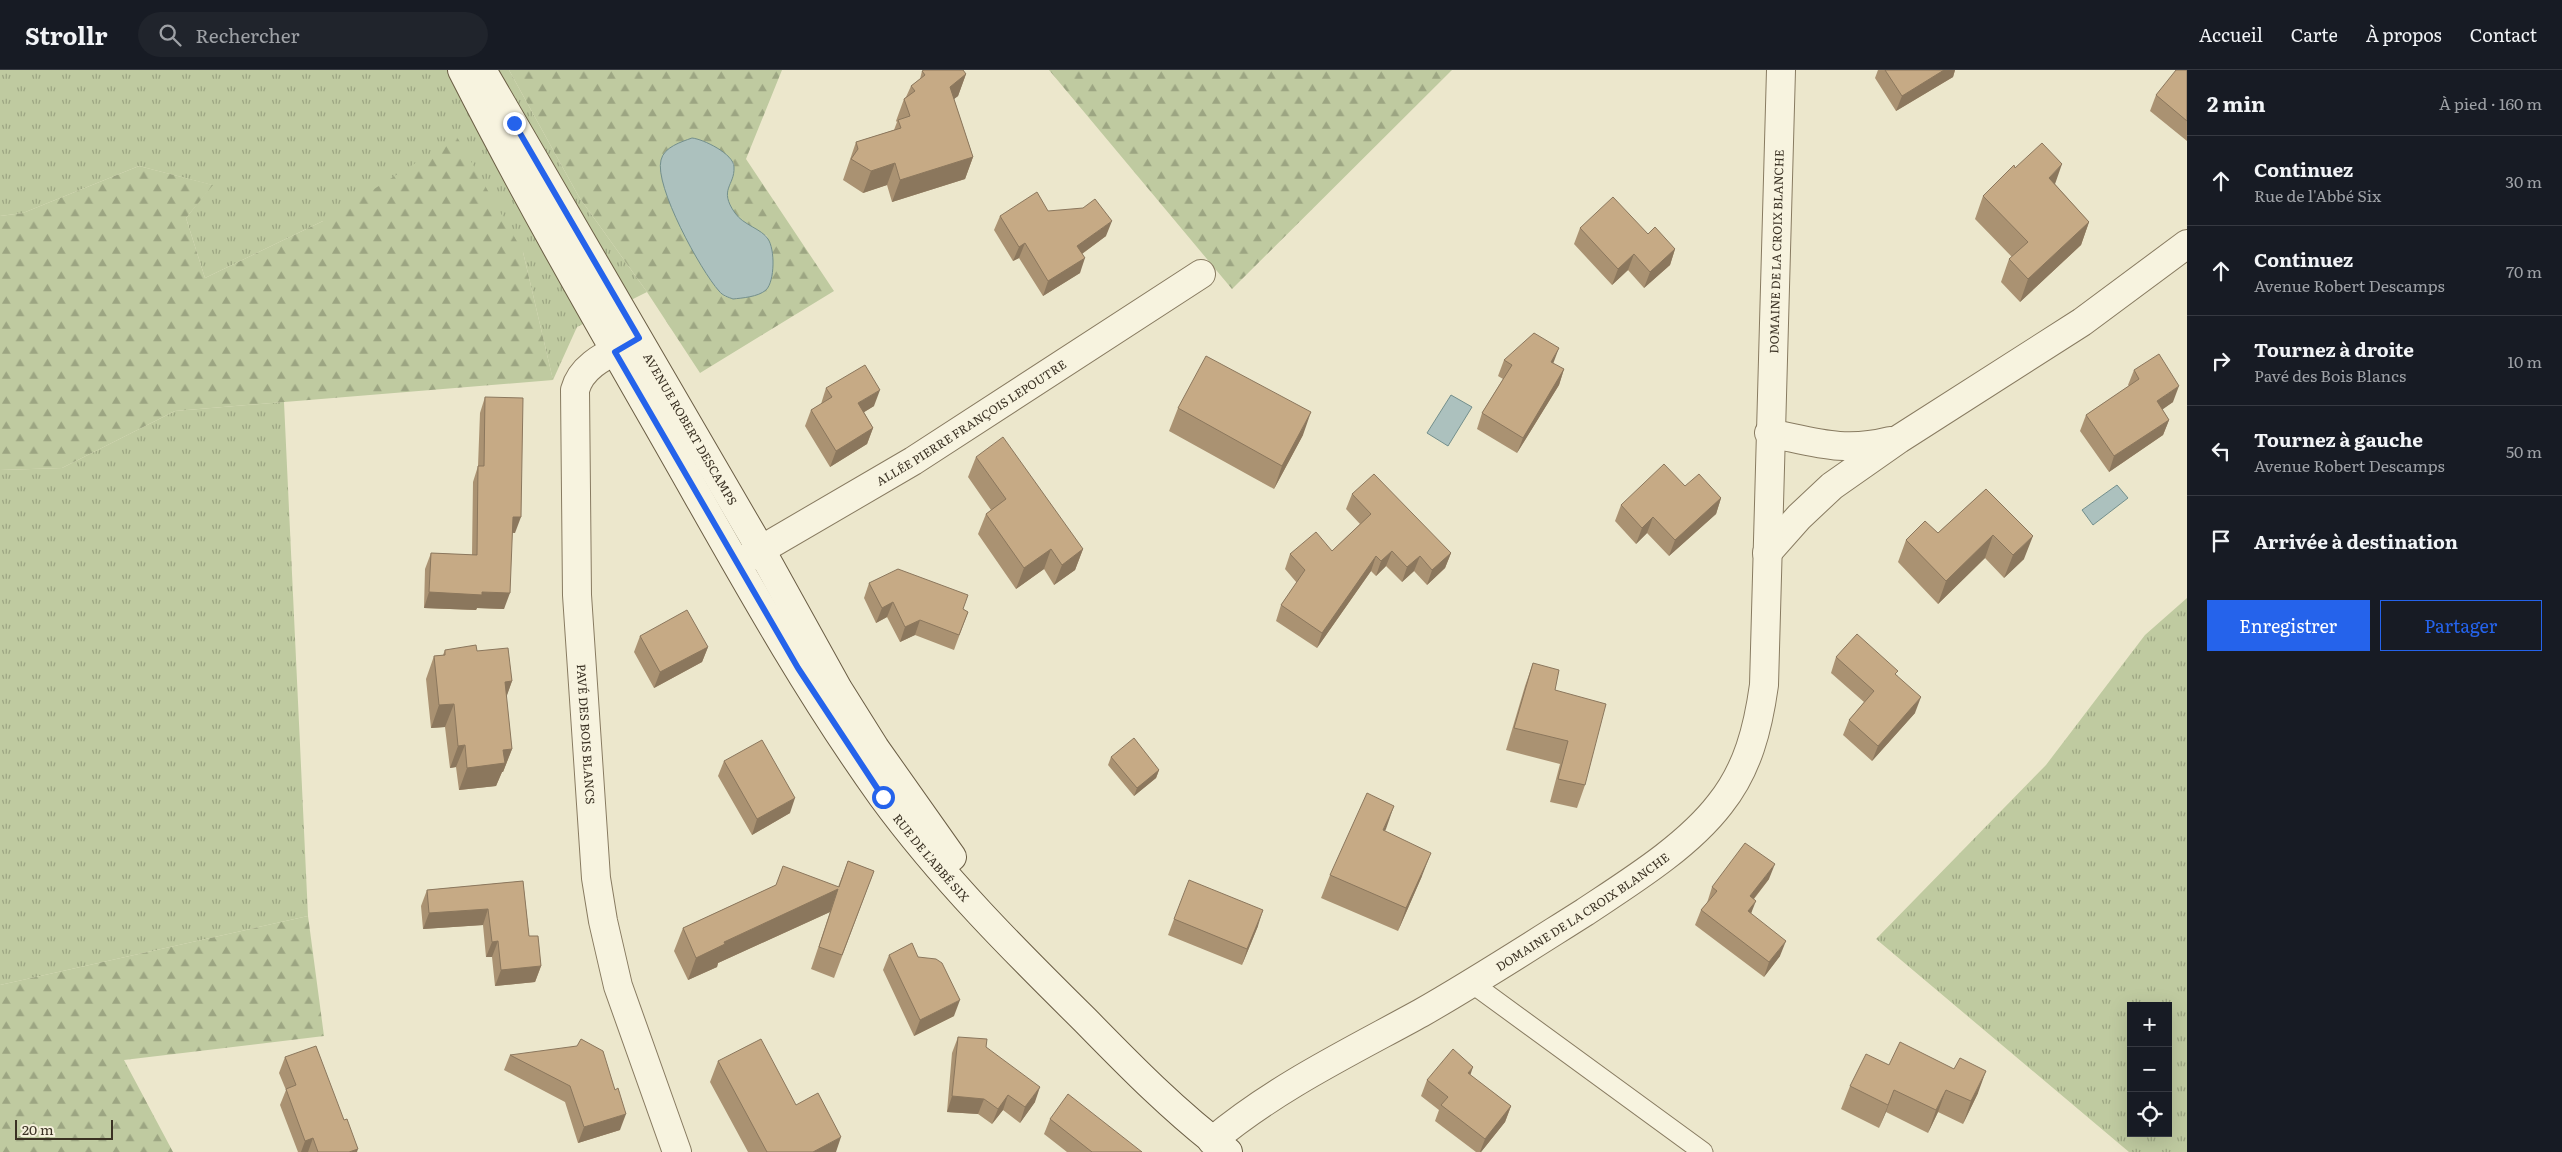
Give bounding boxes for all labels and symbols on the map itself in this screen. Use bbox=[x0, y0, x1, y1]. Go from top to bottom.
route end bbox=[503, 112, 526, 135]
street label: DOMAINE DE LA CROIX BLANCHE bbox=[1764, 149, 1788, 354]
street label: AVENUE ROBERT DESCAMPS bbox=[639, 349, 742, 508]
street label: ALLÉE PIERRE FRANÇOIS LEPOUTRE bbox=[873, 355, 1070, 490]
street label: PAVÉ DES BOIS BLANCS bbox=[573, 663, 600, 805]
route start bbox=[872, 786, 895, 809]
street label: RUE DE L'ABBÉ SIX bbox=[889, 810, 974, 906]
street label: DOMAINE DE LA CROIX BLANCHE bbox=[1492, 848, 1673, 975]
scale bar bbox=[15, 1117, 112, 1140]

